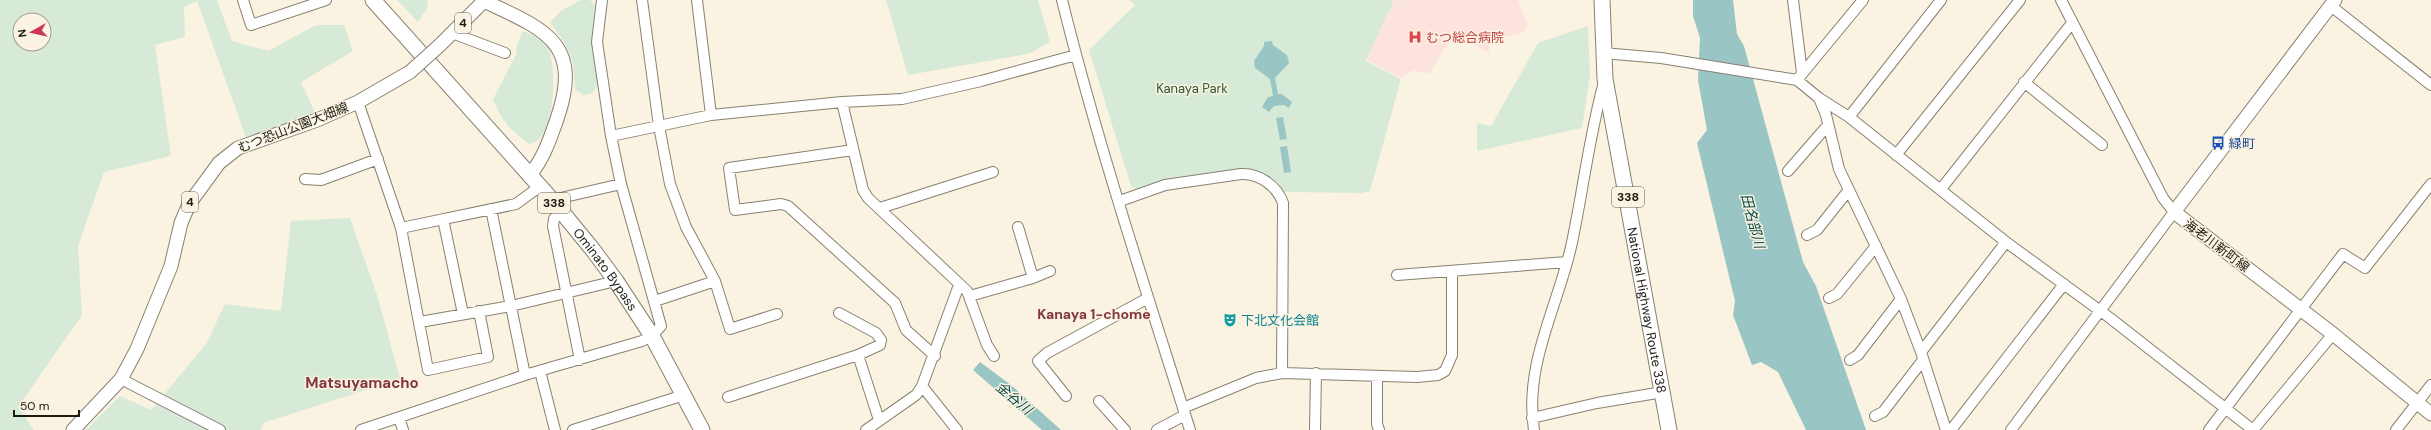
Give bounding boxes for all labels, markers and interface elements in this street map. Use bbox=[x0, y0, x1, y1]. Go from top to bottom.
north arrow bbox=[12, 12, 52, 52]
road number: 4 bbox=[455, 13, 471, 33]
text: N bbox=[15, 28, 30, 38]
hospital icon: むつ総合病院 bbox=[1407, 29, 1423, 45]
place label: むつ総合病院 bbox=[1426, 29, 1504, 46]
park label: Kanaya Park bbox=[1156, 80, 1228, 97]
street label: むつ恐山公園大畑線 bbox=[236, 99, 351, 156]
bus stop icon: 緑町 bbox=[2210, 135, 2226, 151]
place label: 緑町 bbox=[2229, 135, 2255, 152]
road number: 338 bbox=[1612, 187, 1644, 207]
road number: 4 bbox=[182, 192, 198, 212]
water label: 田名部川 bbox=[1737, 192, 1769, 252]
road number: 338 bbox=[538, 193, 570, 213]
street label: 海老川新町線 bbox=[2180, 215, 2253, 276]
street label: Ominato Bypass bbox=[569, 225, 641, 314]
street label: National Highway Route 338 bbox=[1623, 226, 1670, 395]
district label: Kanaya 1-chome bbox=[1037, 305, 1151, 323]
theatre icon: 下北文化会館 bbox=[1222, 312, 1238, 328]
place label: 下北文化会館 bbox=[1241, 312, 1319, 329]
district label: Matsuyamacho bbox=[305, 373, 419, 393]
water label: 金谷川 bbox=[992, 378, 1037, 420]
scale bar bbox=[14, 392, 79, 418]
text: 50 m bbox=[20, 398, 49, 414]

